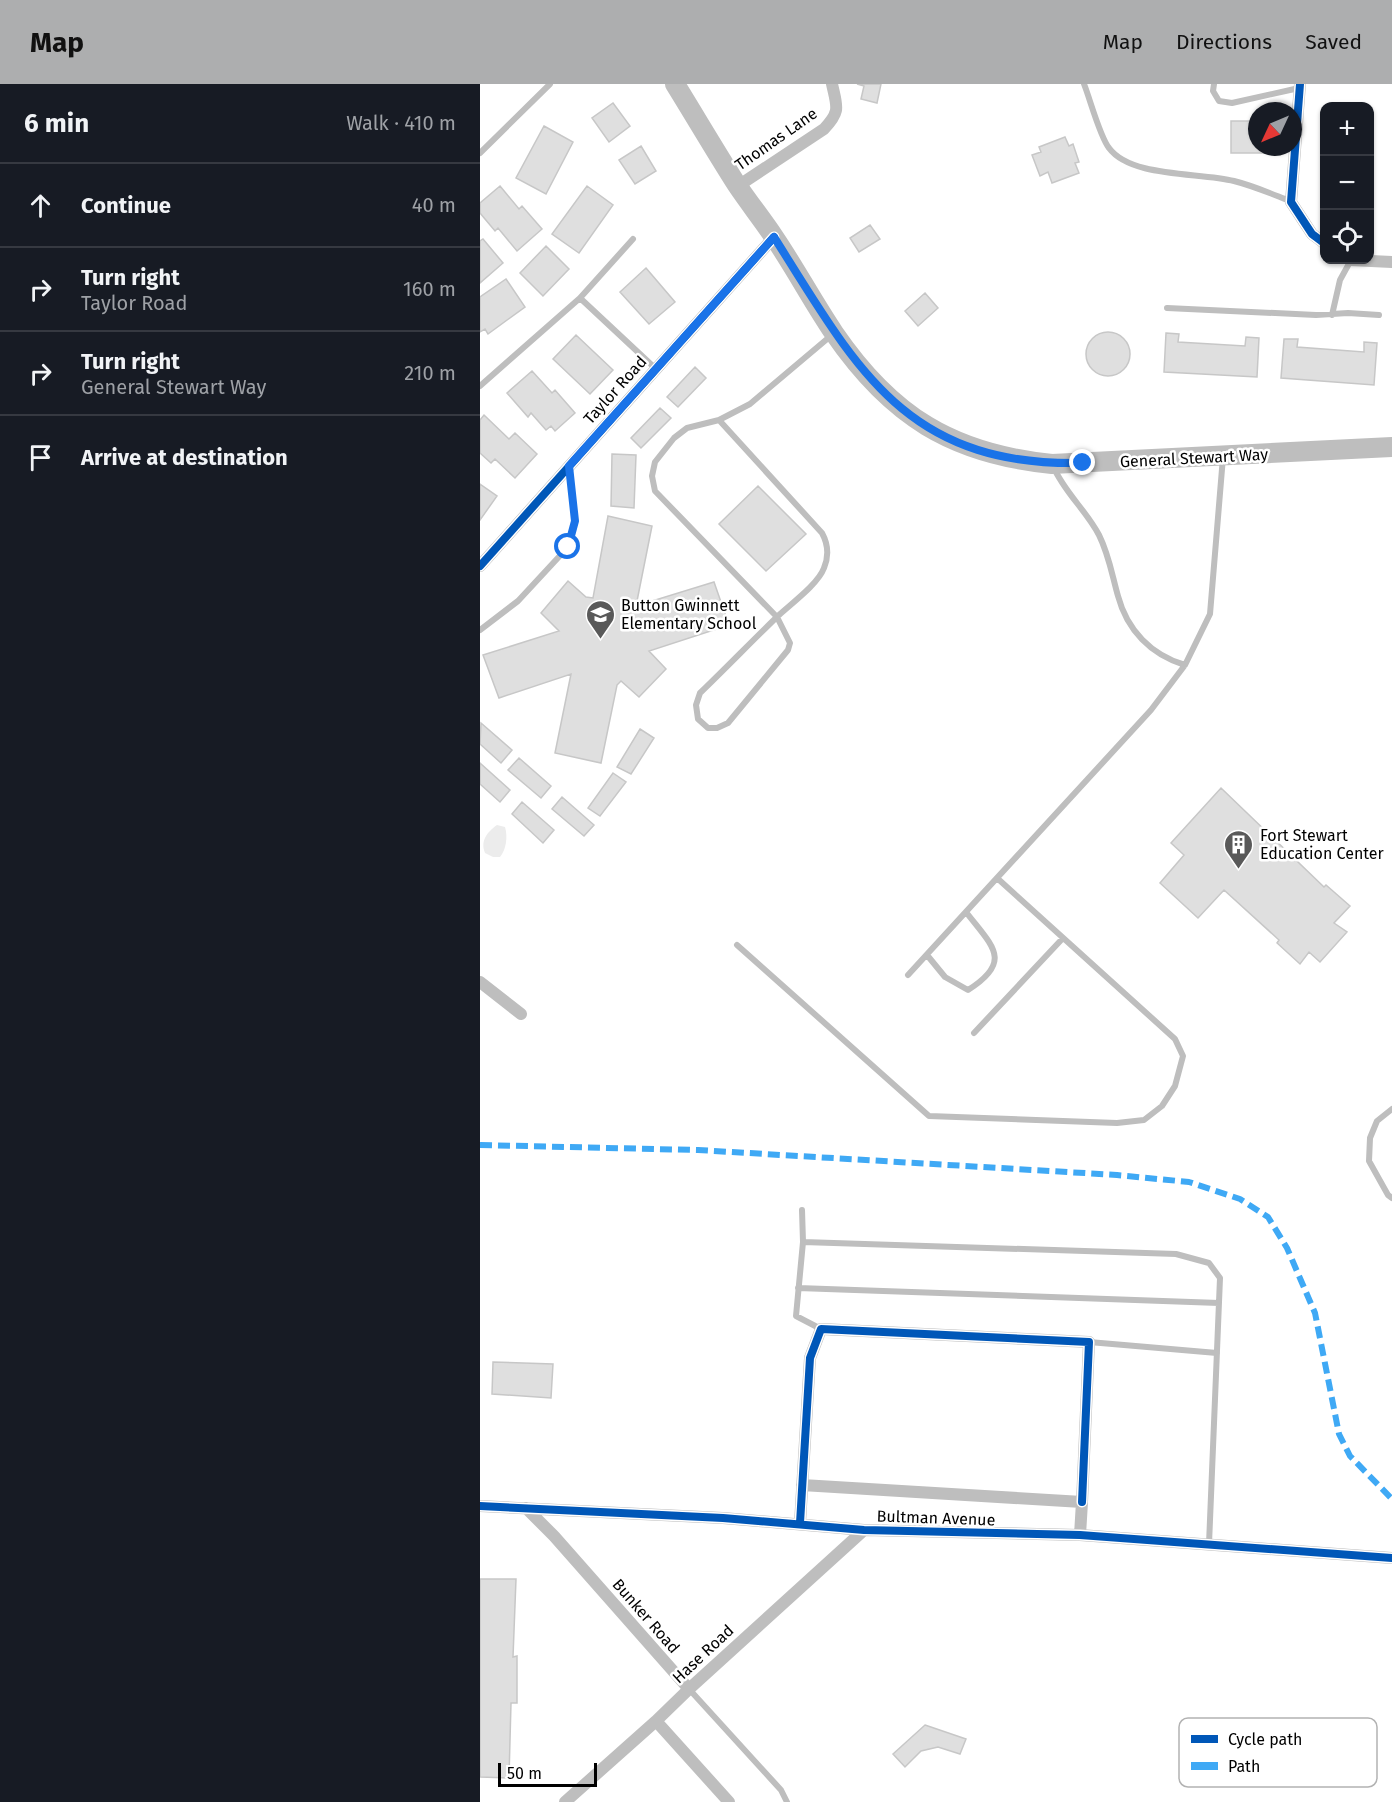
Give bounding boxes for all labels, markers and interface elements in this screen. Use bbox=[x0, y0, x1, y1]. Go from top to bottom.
text: Map bbox=[30, 26, 84, 59]
text: Map bbox=[1103, 29, 1143, 55]
text: Directions bbox=[1176, 29, 1272, 55]
text: Saved bbox=[1305, 29, 1362, 55]
north arrow bbox=[1248, 102, 1302, 156]
map controls bbox=[1320, 102, 1374, 264]
button: + bbox=[1320, 102, 1374, 156]
street label: Thomas Lane bbox=[731, 104, 821, 174]
text: 6 min bbox=[24, 108, 89, 139]
text: Walk · 410 m bbox=[346, 111, 456, 135]
button: − bbox=[1320, 156, 1374, 210]
icon: ahead bbox=[24, 189, 57, 222]
text: Continue bbox=[81, 192, 171, 219]
text: 40 m bbox=[412, 193, 456, 217]
button: locate bbox=[1320, 210, 1374, 264]
text: Turn right bbox=[81, 264, 180, 291]
icon: right bbox=[24, 273, 57, 306]
text: 160 m bbox=[403, 277, 456, 301]
text: Taylor Road bbox=[81, 291, 187, 315]
text: Turn right bbox=[81, 348, 180, 375]
street label: Taylor Road bbox=[579, 352, 651, 428]
icon: right bbox=[24, 357, 57, 390]
text: 210 m bbox=[404, 361, 456, 385]
text: General Stewart Way bbox=[81, 375, 266, 399]
icon: arrive bbox=[24, 441, 57, 474]
text: Arrive at destination bbox=[81, 444, 288, 471]
street label: General Stewart Way bbox=[1119, 445, 1269, 471]
route end bbox=[1069, 449, 1095, 475]
route start bbox=[554, 533, 580, 559]
place label: Button Gwinnett Elementary School bbox=[621, 596, 757, 633]
school or university icon: Button Gwinnett Elementary School bbox=[584, 598, 616, 640]
place label: Fort Stewart Education Center bbox=[1260, 826, 1385, 863]
building icon: Fort Stewart Education Center bbox=[1223, 828, 1255, 870]
street label: Bultman Avenue bbox=[876, 1506, 996, 1530]
street label: Bunker Road bbox=[608, 1575, 684, 1657]
street label: Hase Road bbox=[668, 1621, 738, 1687]
legend bbox=[1179, 1718, 1377, 1787]
text: Cycle path bbox=[1228, 1730, 1302, 1749]
text: Path bbox=[1228, 1757, 1260, 1776]
scale bar bbox=[498, 1760, 597, 1788]
text: 50 m bbox=[507, 1764, 542, 1783]

